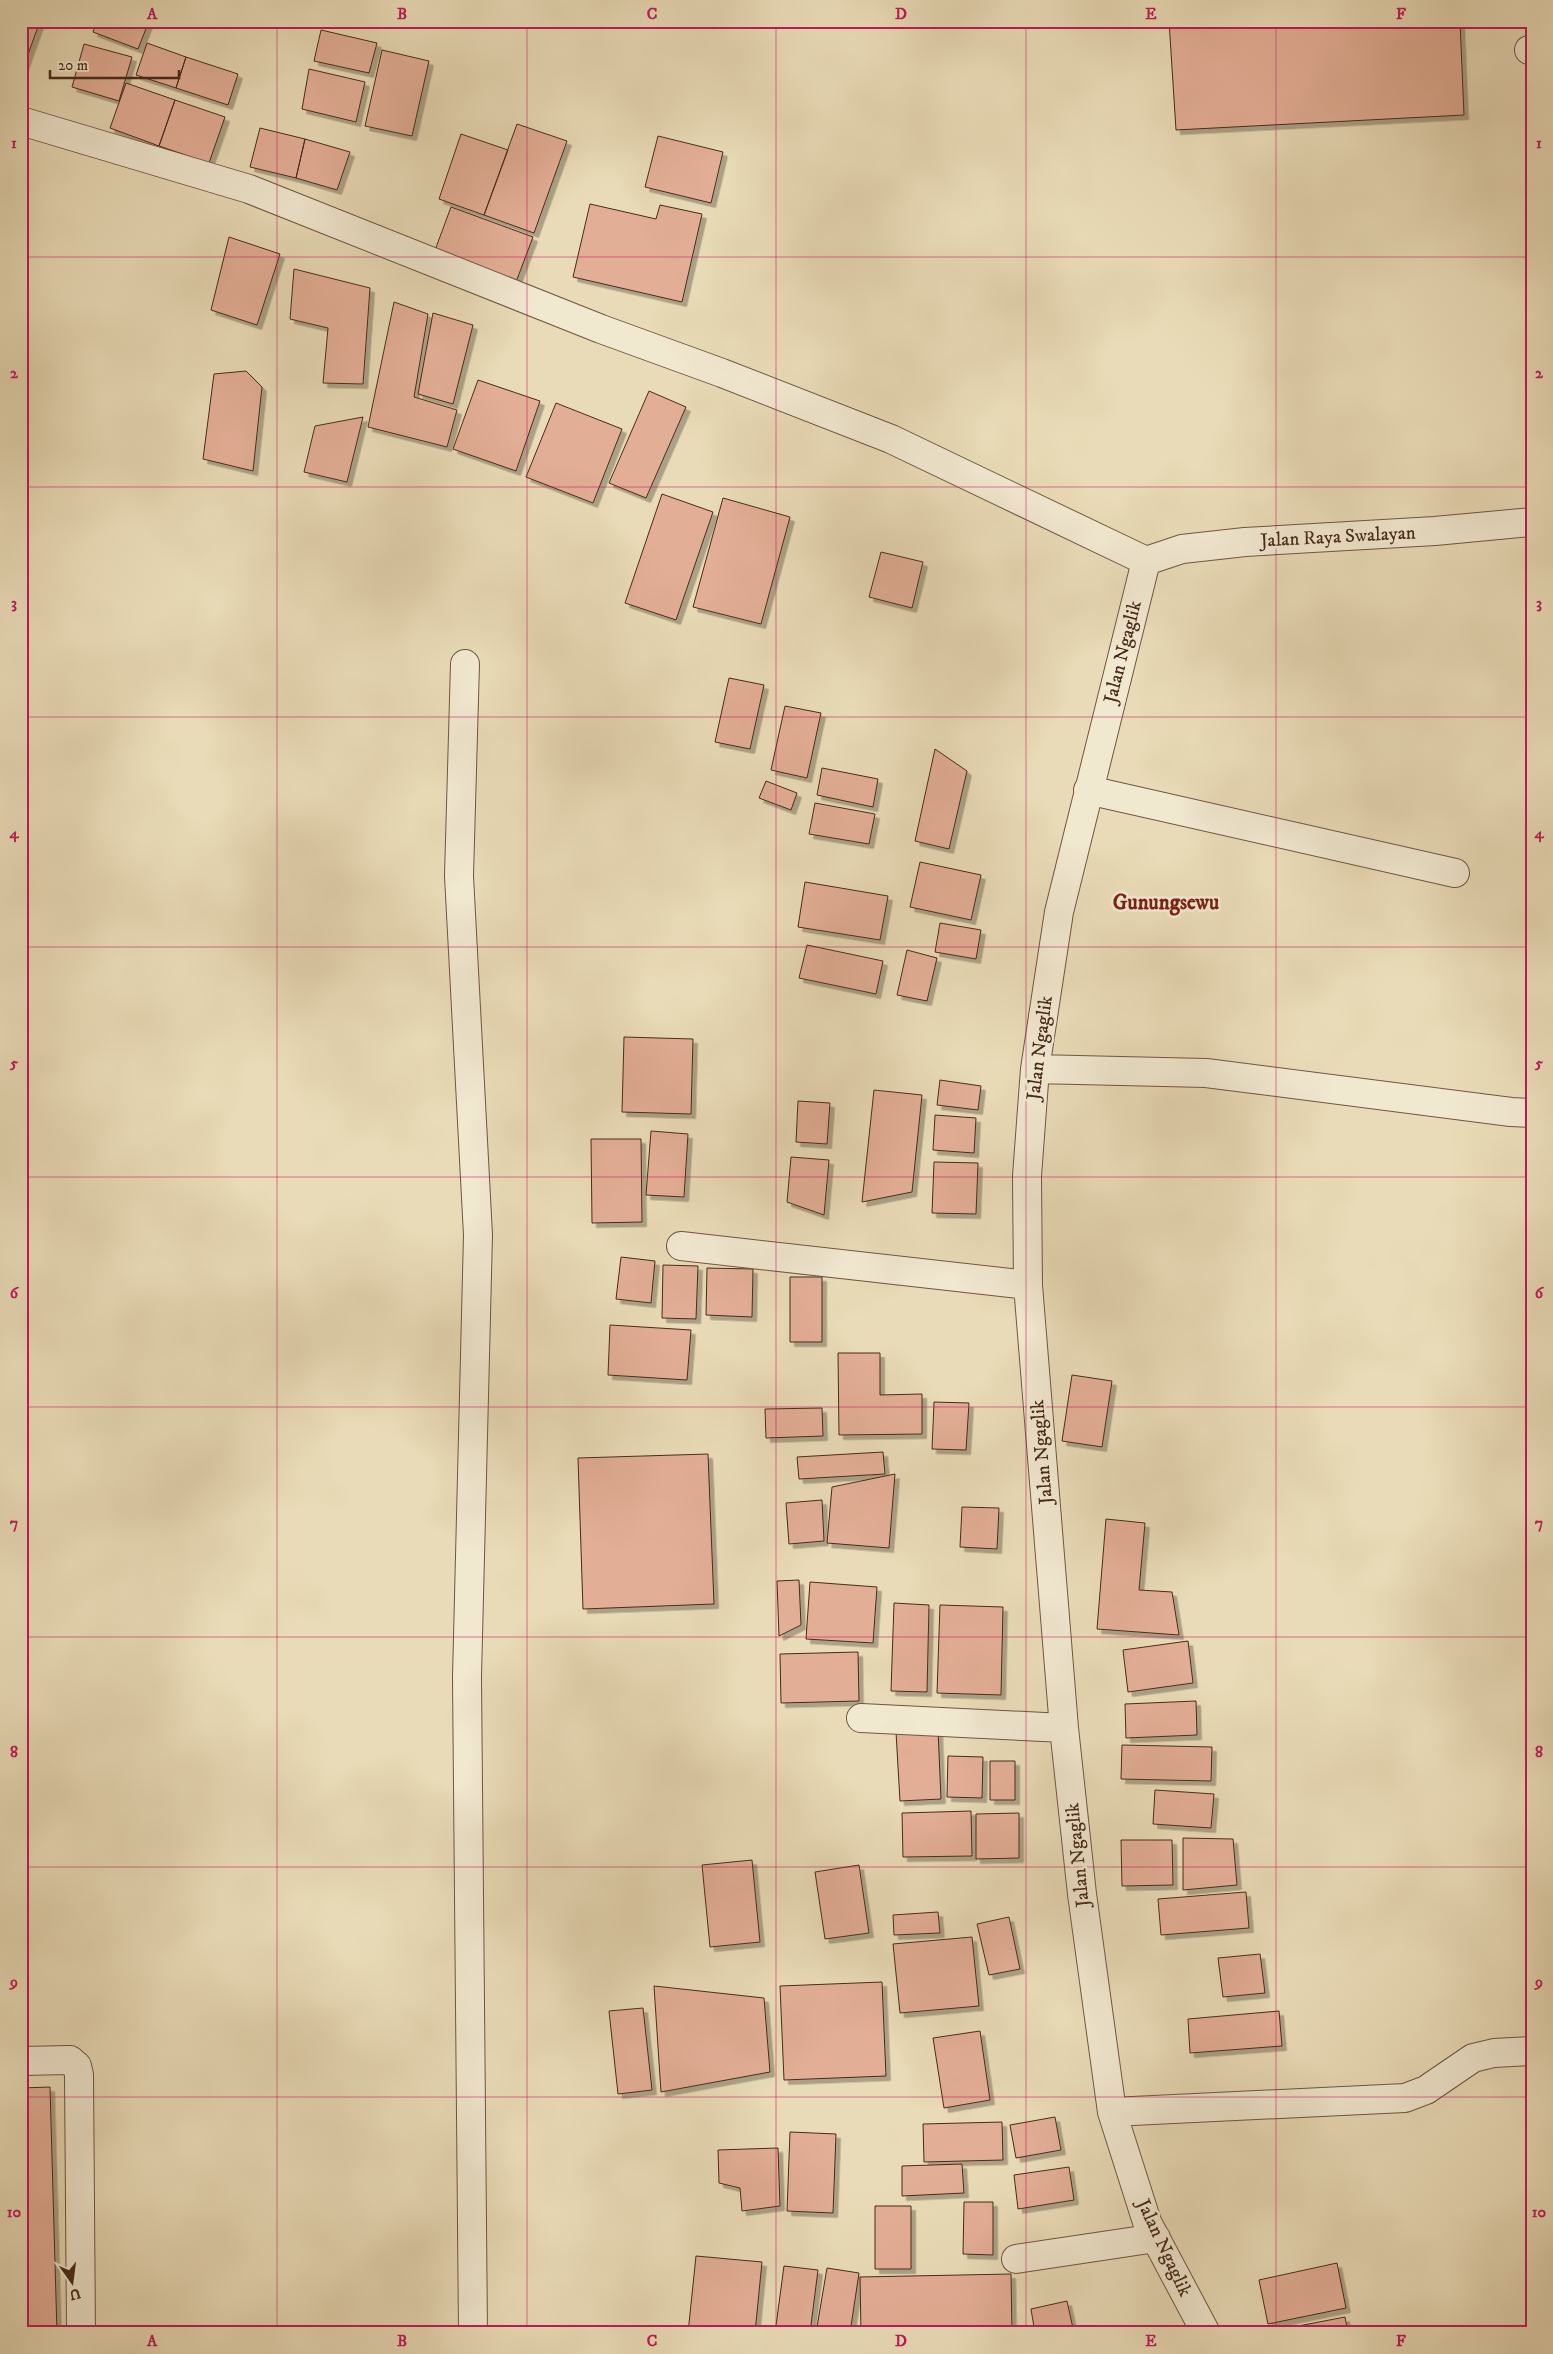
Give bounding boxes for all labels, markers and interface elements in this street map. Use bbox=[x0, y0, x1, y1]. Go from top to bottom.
text: A bbox=[146, 4, 158, 24]
text: B bbox=[397, 4, 407, 24]
text: C bbox=[647, 4, 657, 24]
text: D bbox=[895, 4, 907, 24]
text: E bbox=[1145, 4, 1157, 24]
text: F bbox=[1396, 4, 1406, 24]
scale bar bbox=[50, 48, 179, 80]
text: 20 m bbox=[58, 56, 88, 75]
text: 1 bbox=[11, 133, 17, 153]
text: 1 bbox=[1536, 133, 1542, 153]
text: 2 bbox=[10, 363, 19, 383]
text: 2 bbox=[1535, 363, 1544, 383]
street label: Jalan Raya Swalayan bbox=[1258, 521, 1416, 553]
text: 3 bbox=[11, 593, 17, 613]
text: 3 bbox=[1536, 593, 1542, 613]
street label: Jalan Ngaglik bbox=[1099, 598, 1147, 708]
text: 4 bbox=[8, 823, 19, 843]
text: 4 bbox=[1533, 823, 1544, 843]
district label: Gunungsewu bbox=[1113, 890, 1219, 916]
street label: Jalan Ngaglik bbox=[1022, 994, 1058, 1103]
text: 5 bbox=[9, 1053, 18, 1073]
text: 5 bbox=[1534, 1053, 1543, 1073]
text: 6 bbox=[10, 1283, 20, 1303]
text: 6 bbox=[1535, 1283, 1545, 1303]
street label: Jalan Ngaglik bbox=[1026, 1398, 1058, 1507]
text: 7 bbox=[10, 1513, 18, 1533]
text: 7 bbox=[1535, 1513, 1543, 1533]
text: 8 bbox=[10, 1742, 18, 1762]
text: 8 bbox=[1535, 1742, 1543, 1762]
street label: Jalan Ngaglik bbox=[1061, 1801, 1095, 1910]
text: 9 bbox=[9, 1972, 18, 1992]
text: 9 bbox=[1534, 1972, 1543, 1992]
street label: Jalan Ngaglik bbox=[1131, 2194, 1197, 2301]
text: 10 bbox=[7, 2202, 22, 2222]
text: 10 bbox=[1532, 2202, 1547, 2222]
north arrow bbox=[48, 2256, 98, 2306]
text: U bbox=[67, 2284, 82, 2304]
text: A bbox=[146, 2331, 158, 2351]
text: B bbox=[397, 2331, 407, 2351]
text: C bbox=[647, 2331, 657, 2351]
text: D bbox=[895, 2331, 907, 2351]
text: E bbox=[1145, 2331, 1157, 2351]
text: F bbox=[1396, 2331, 1406, 2351]

